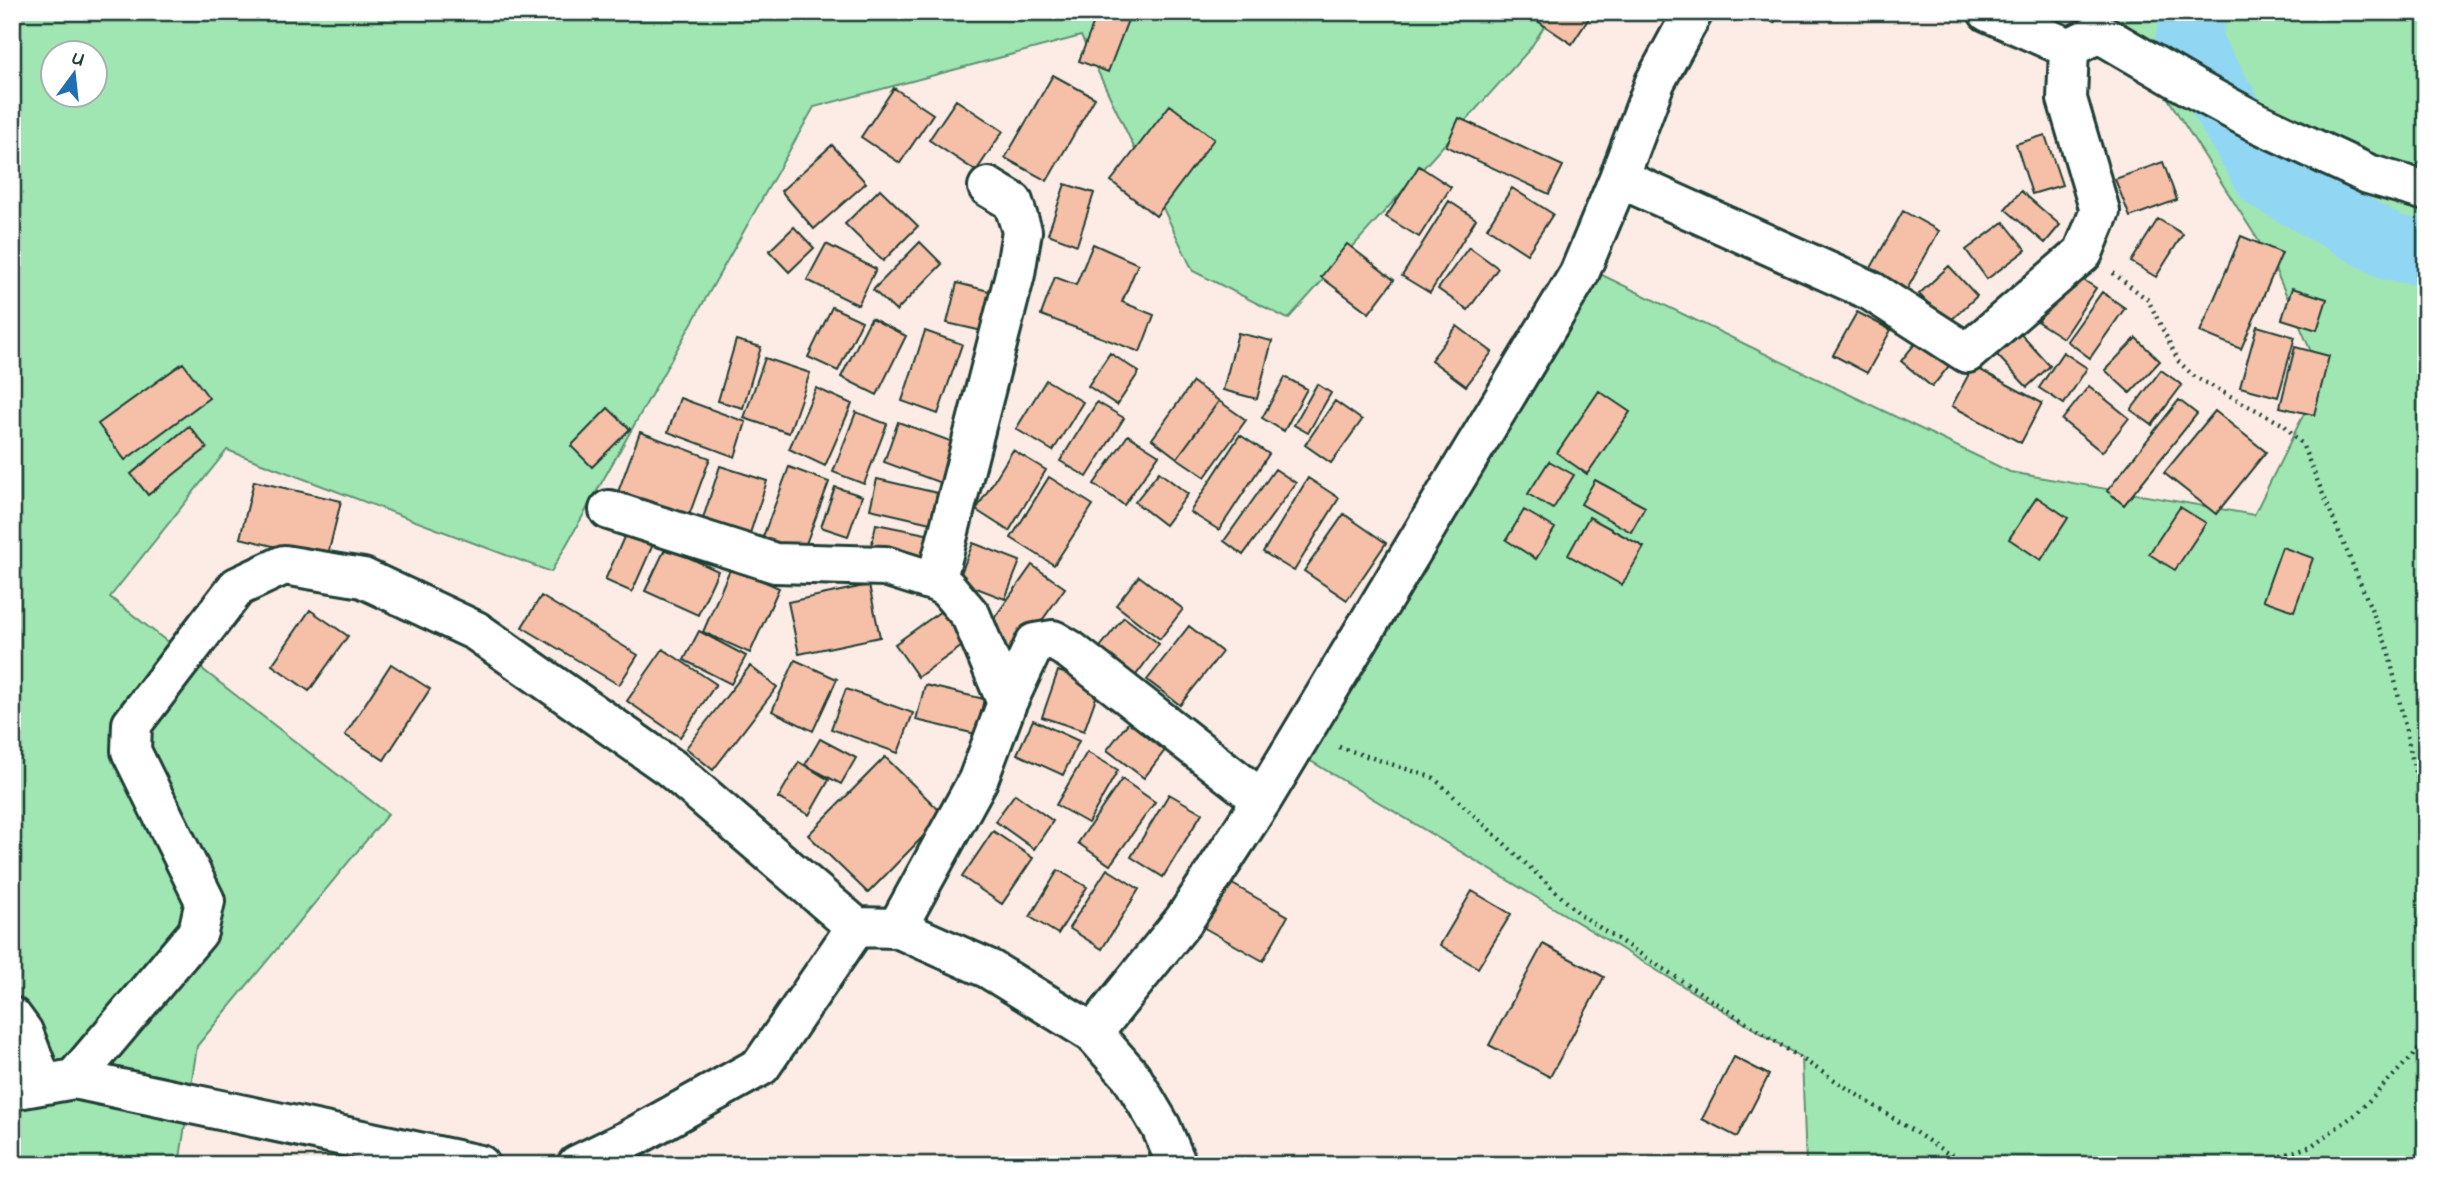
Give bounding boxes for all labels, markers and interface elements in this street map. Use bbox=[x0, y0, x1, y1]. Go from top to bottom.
north arrow bbox=[38, 38, 108, 108]
text: U bbox=[69, 45, 87, 74]

